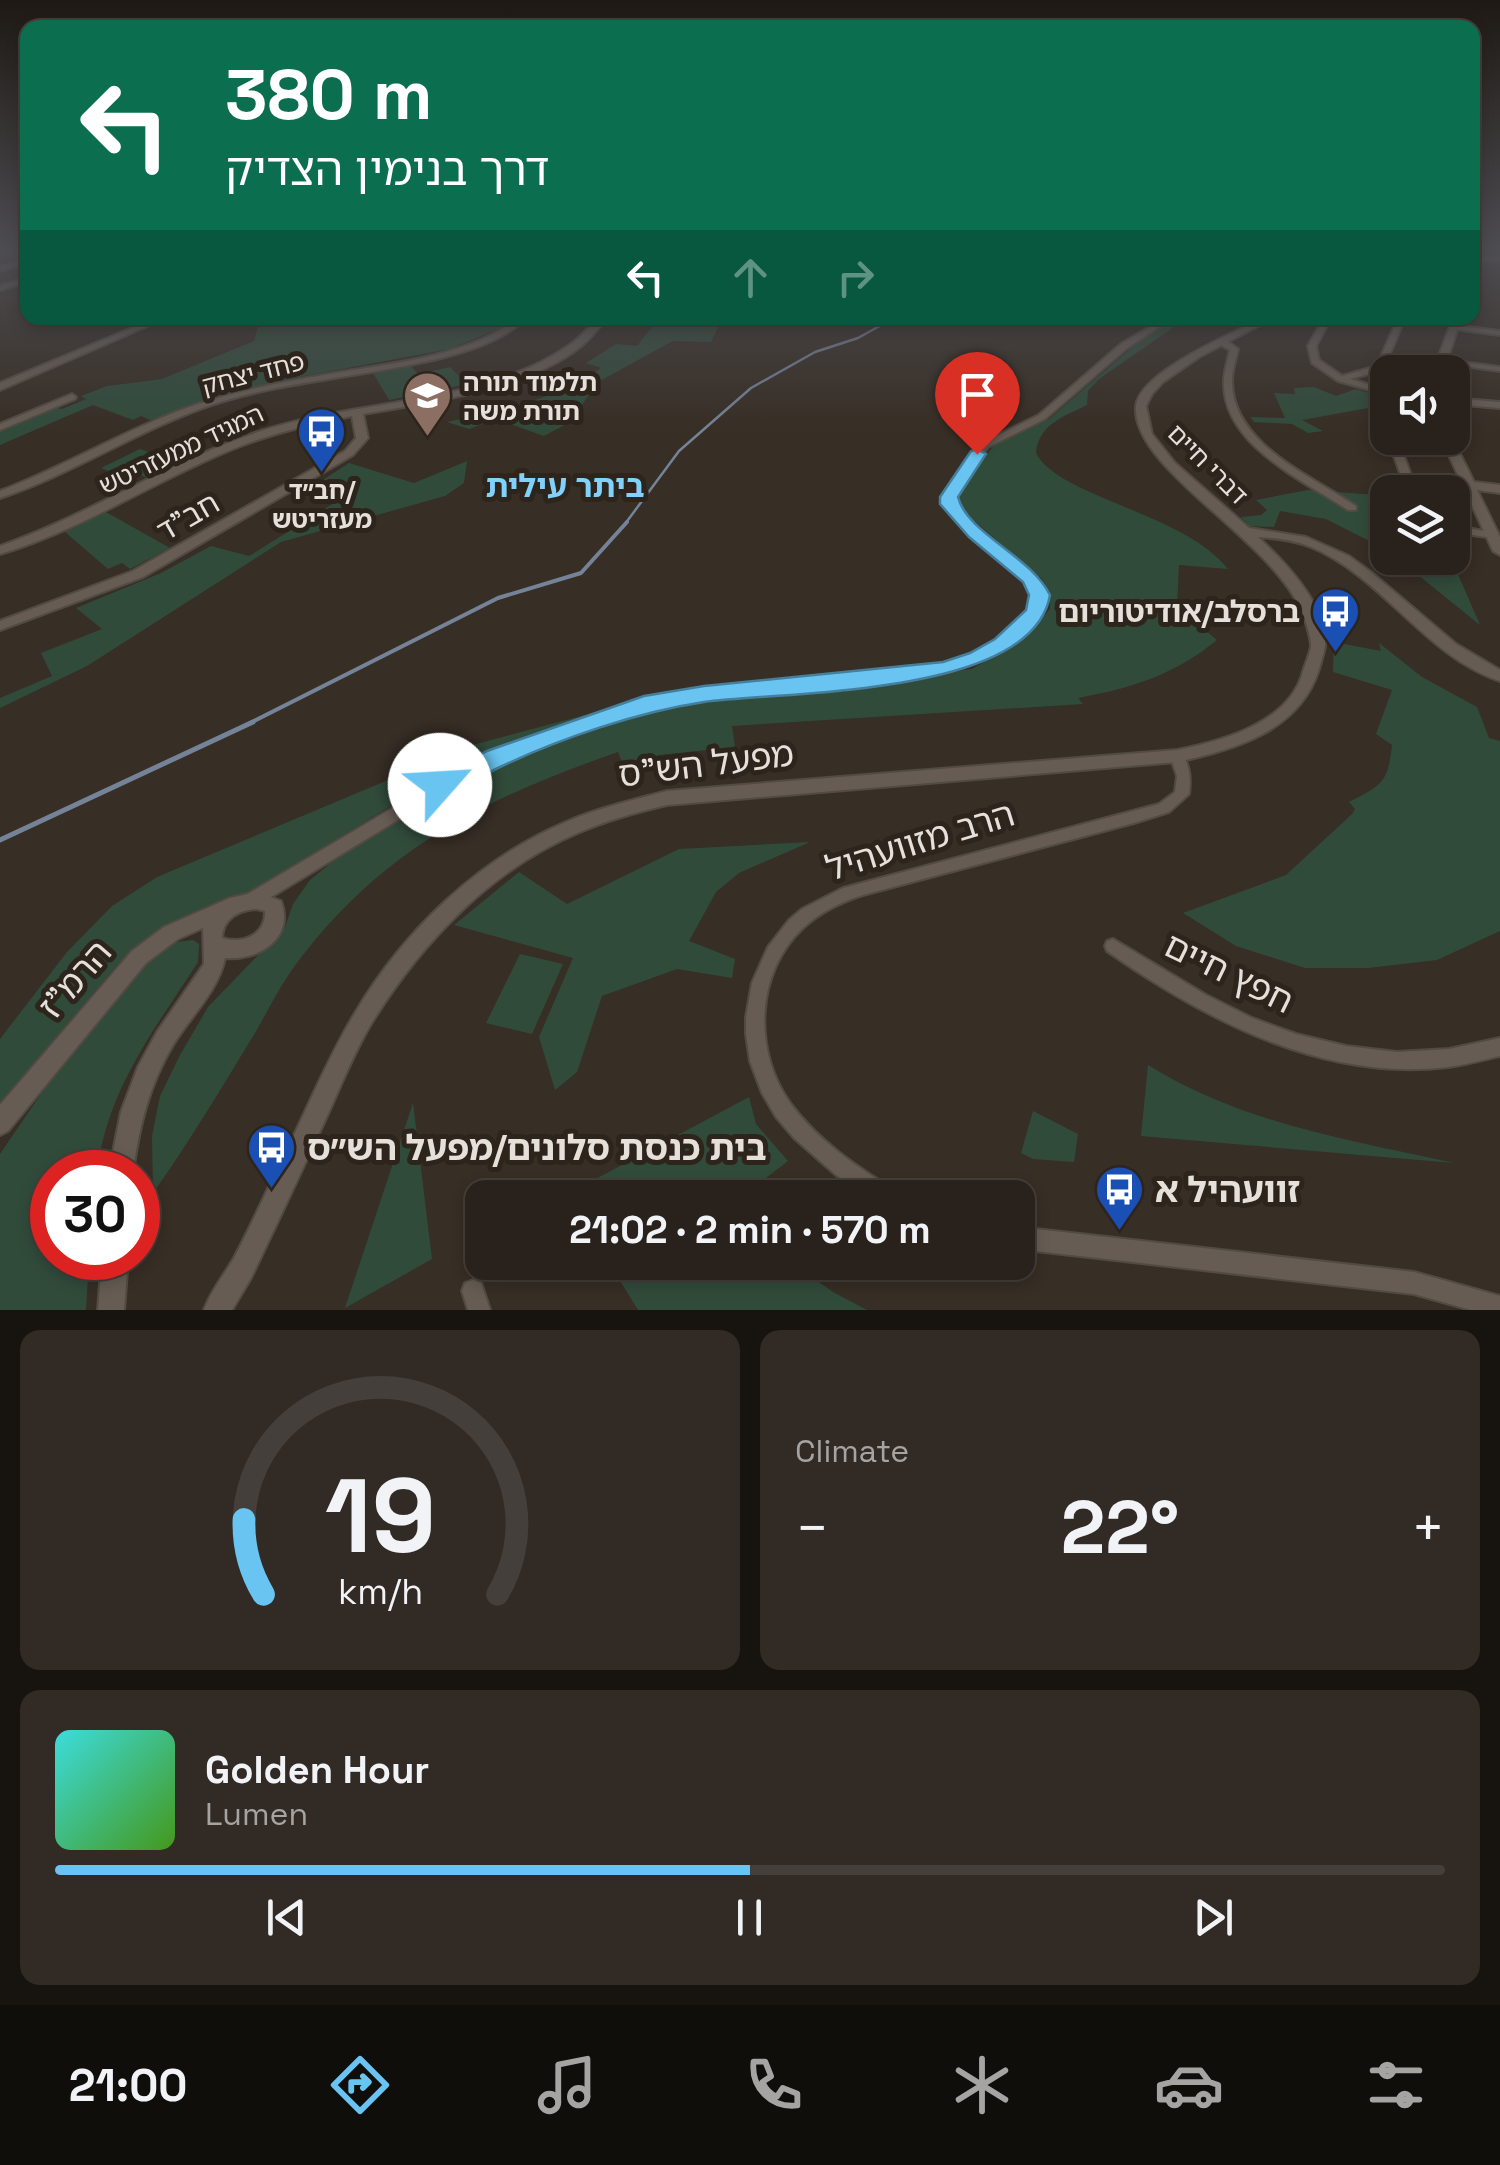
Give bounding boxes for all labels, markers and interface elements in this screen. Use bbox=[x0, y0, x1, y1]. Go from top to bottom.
text: 380 m bbox=[225, 50, 432, 139]
icon: left bbox=[60, 60, 190, 190]
text: דרך בנימין הצדיק bbox=[225, 141, 549, 198]
icon: left bbox=[618, 250, 673, 305]
icon: ahead bbox=[723, 250, 778, 305]
icon: right bbox=[828, 250, 883, 305]
street label: פחד יצחק bbox=[198, 345, 308, 401]
pin bbox=[935, 352, 1020, 455]
map controls bbox=[1370, 355, 1470, 575]
button: sound bbox=[1370, 355, 1470, 455]
place label: תלמוד תורה תורת משה bbox=[463, 366, 597, 427]
icon: arrive bbox=[950, 367, 1005, 422]
school or university icon: תלמוד תורה תורת משה bbox=[402, 370, 454, 438]
street label: המגיד ממעזריטש bbox=[94, 397, 268, 501]
bus stop icon: חב״ד/ מעזריטש bbox=[296, 406, 348, 474]
street label: דברי חיים bbox=[1161, 417, 1255, 511]
district label: ביתר עילית bbox=[485, 466, 645, 506]
place label: חב״ד/ מעזריטש bbox=[272, 474, 372, 535]
button: layers bbox=[1370, 475, 1470, 575]
street label: חב"ד bbox=[149, 483, 226, 550]
bus stop icon: ברסלב/אודיטוריום bbox=[1309, 586, 1361, 654]
place label: ברסלב/אודיטוריום bbox=[1058, 592, 1300, 631]
street label: מפעל הש"ס bbox=[616, 731, 796, 797]
position arrow bbox=[388, 733, 492, 837]
street label: הרב מזוועהיל bbox=[820, 791, 1020, 891]
street label: חפץ חיים bbox=[1157, 923, 1301, 1023]
street label: הרמ"ז bbox=[29, 931, 121, 1027]
bus stop icon: בית כנסת סלונים/מפעל הש״ס bbox=[246, 1122, 298, 1190]
place label: בית כנסת סלונים/מפעל הש״ס bbox=[307, 1126, 766, 1170]
speed limit sign: 30 bbox=[30, 1150, 160, 1280]
bus stop icon: זוועהיל א bbox=[1094, 1164, 1146, 1232]
place label: זוועהיל א bbox=[1155, 1168, 1300, 1212]
text: 21:02 · 2 min · 570 m bbox=[569, 1206, 931, 1254]
text: Climate bbox=[795, 1431, 909, 1471]
text: 19 bbox=[324, 1450, 436, 1582]
text: 22° bbox=[1061, 1479, 1179, 1575]
text: − bbox=[795, 1493, 829, 1563]
text: + bbox=[1411, 1493, 1445, 1563]
text: km/h bbox=[337, 1569, 423, 1614]
text: Golden Hour bbox=[205, 1746, 429, 1794]
text: Lumen bbox=[205, 1794, 308, 1834]
icon: previous bbox=[259, 1890, 314, 1945]
icon: pause bbox=[722, 1890, 777, 1945]
icon: next bbox=[1186, 1890, 1241, 1945]
icon: directions bbox=[325, 2050, 395, 2120]
icon: music bbox=[532, 2050, 602, 2120]
icon: phone bbox=[739, 2050, 809, 2120]
icon: climate bbox=[947, 2050, 1017, 2120]
icon: car bbox=[1154, 2050, 1224, 2120]
icon: filters bbox=[1361, 2050, 1431, 2120]
text: 21:00 bbox=[69, 2057, 187, 2114]

